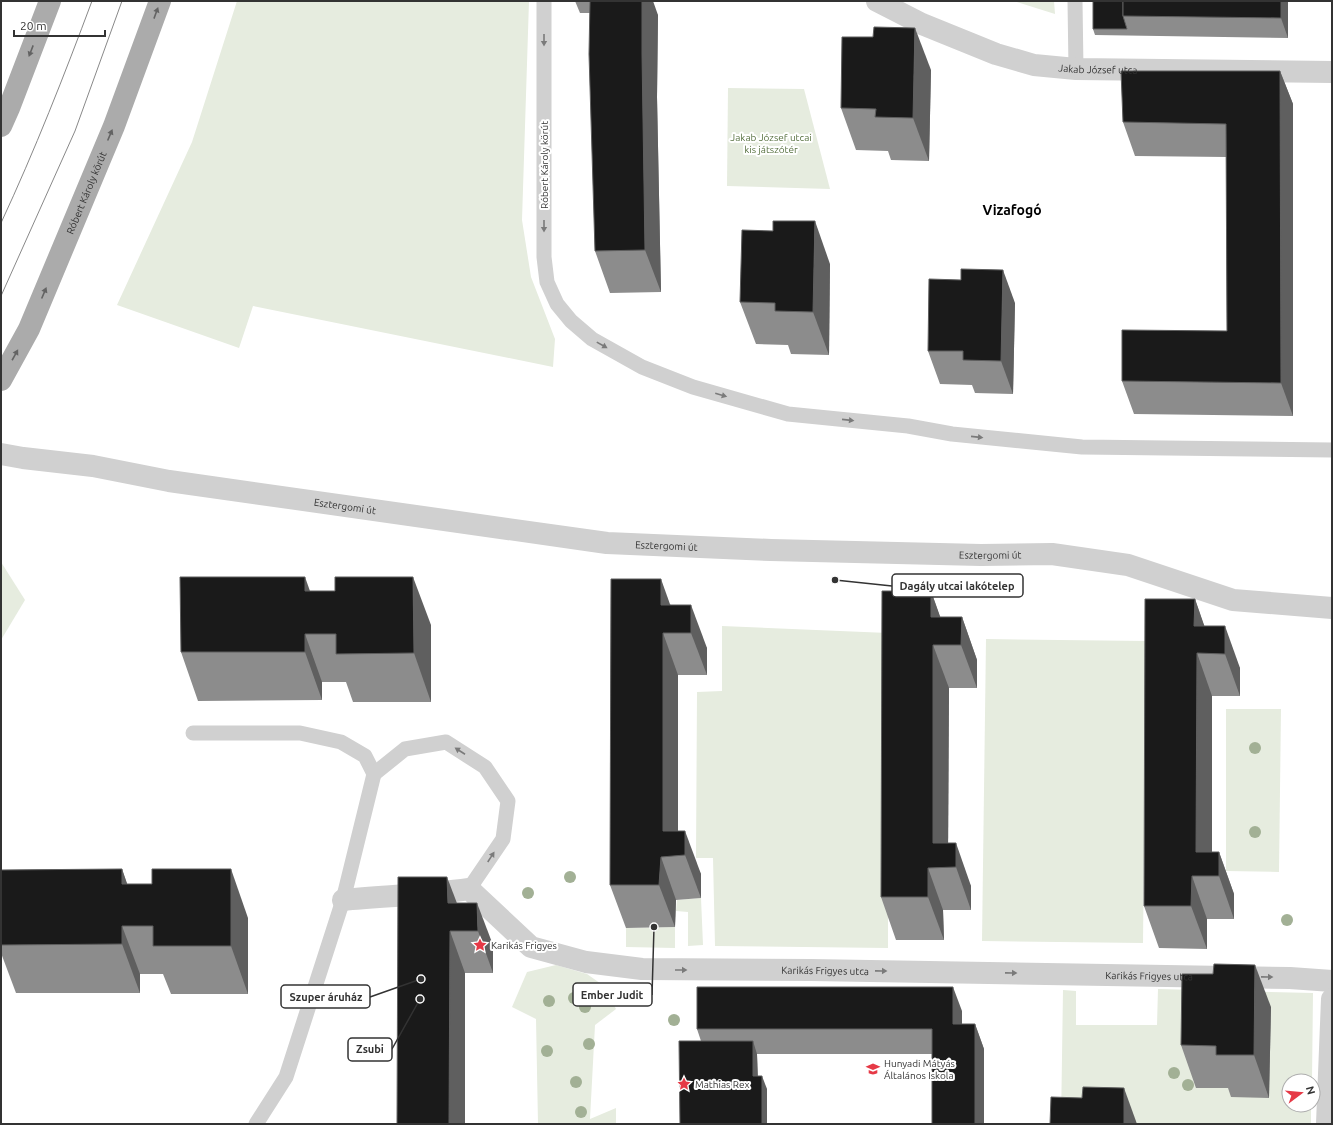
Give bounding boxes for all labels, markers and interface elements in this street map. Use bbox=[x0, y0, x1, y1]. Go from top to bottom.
one-way arrow bbox=[153, 7, 159, 19]
scale bar bbox=[14, 12, 105, 38]
text: 20 m bbox=[20, 19, 47, 32]
one-way arrow bbox=[541, 34, 547, 47]
one-way arrow bbox=[27, 45, 33, 57]
street label: Jakab József utca bbox=[1058, 62, 1137, 75]
street label: Róbert Károly körút bbox=[539, 121, 550, 209]
one-way arrow bbox=[108, 128, 114, 140]
park label: Jakab József utcai kis játszótér bbox=[730, 132, 812, 155]
street label: Róbert Károly körút bbox=[64, 150, 108, 235]
district label: Vizafogó bbox=[982, 202, 1042, 218]
one-way arrow bbox=[541, 220, 547, 233]
one-way arrow bbox=[41, 288, 47, 299]
one-way arrow bbox=[596, 341, 608, 348]
one-way arrow bbox=[12, 349, 18, 361]
one-way arrow bbox=[715, 392, 727, 398]
one-way arrow bbox=[842, 417, 854, 424]
one-way arrow bbox=[971, 434, 983, 440]
street label: Esztergomi út bbox=[313, 496, 377, 516]
street label: Esztergomi út bbox=[635, 539, 698, 552]
street label: Esztergomi út bbox=[959, 549, 1022, 561]
callout: Dagály utcai lakótelep bbox=[892, 574, 1023, 597]
text: Dagály utcai lakótelep bbox=[899, 580, 1015, 592]
one-way arrow bbox=[455, 747, 465, 755]
one-way arrow bbox=[487, 852, 495, 862]
place icon: Karikás Frigyes bbox=[472, 937, 488, 953]
place label: Karikás Frigyes bbox=[491, 940, 557, 951]
street label: Karikás Frigyes utca bbox=[781, 964, 869, 976]
one-way arrow bbox=[675, 966, 687, 973]
one-way arrow bbox=[875, 968, 888, 974]
street label: Karikás Frigyes utca bbox=[1105, 969, 1193, 982]
one-way arrow bbox=[1005, 970, 1017, 977]
one-way arrow bbox=[1261, 974, 1273, 981]
callout: Ember Judit bbox=[573, 983, 652, 1006]
callout: Szuper áruház bbox=[281, 985, 370, 1008]
text: Ember Judit bbox=[581, 989, 644, 1001]
text: Szuper áruház bbox=[290, 991, 363, 1003]
callout: Zsubi bbox=[348, 1038, 392, 1061]
text: Zsubi bbox=[356, 1043, 384, 1055]
place label: Hunyadi Mátyás Általános Iskola bbox=[884, 1058, 955, 1081]
school or university icon: Hunyadi Mátyás Általános Iskola bbox=[865, 1061, 881, 1077]
north arrow bbox=[1281, 1073, 1321, 1113]
place icon: Mathias Rex bbox=[676, 1076, 692, 1092]
place label: Mathias Rex bbox=[695, 1079, 749, 1090]
text: N bbox=[1304, 1085, 1318, 1096]

